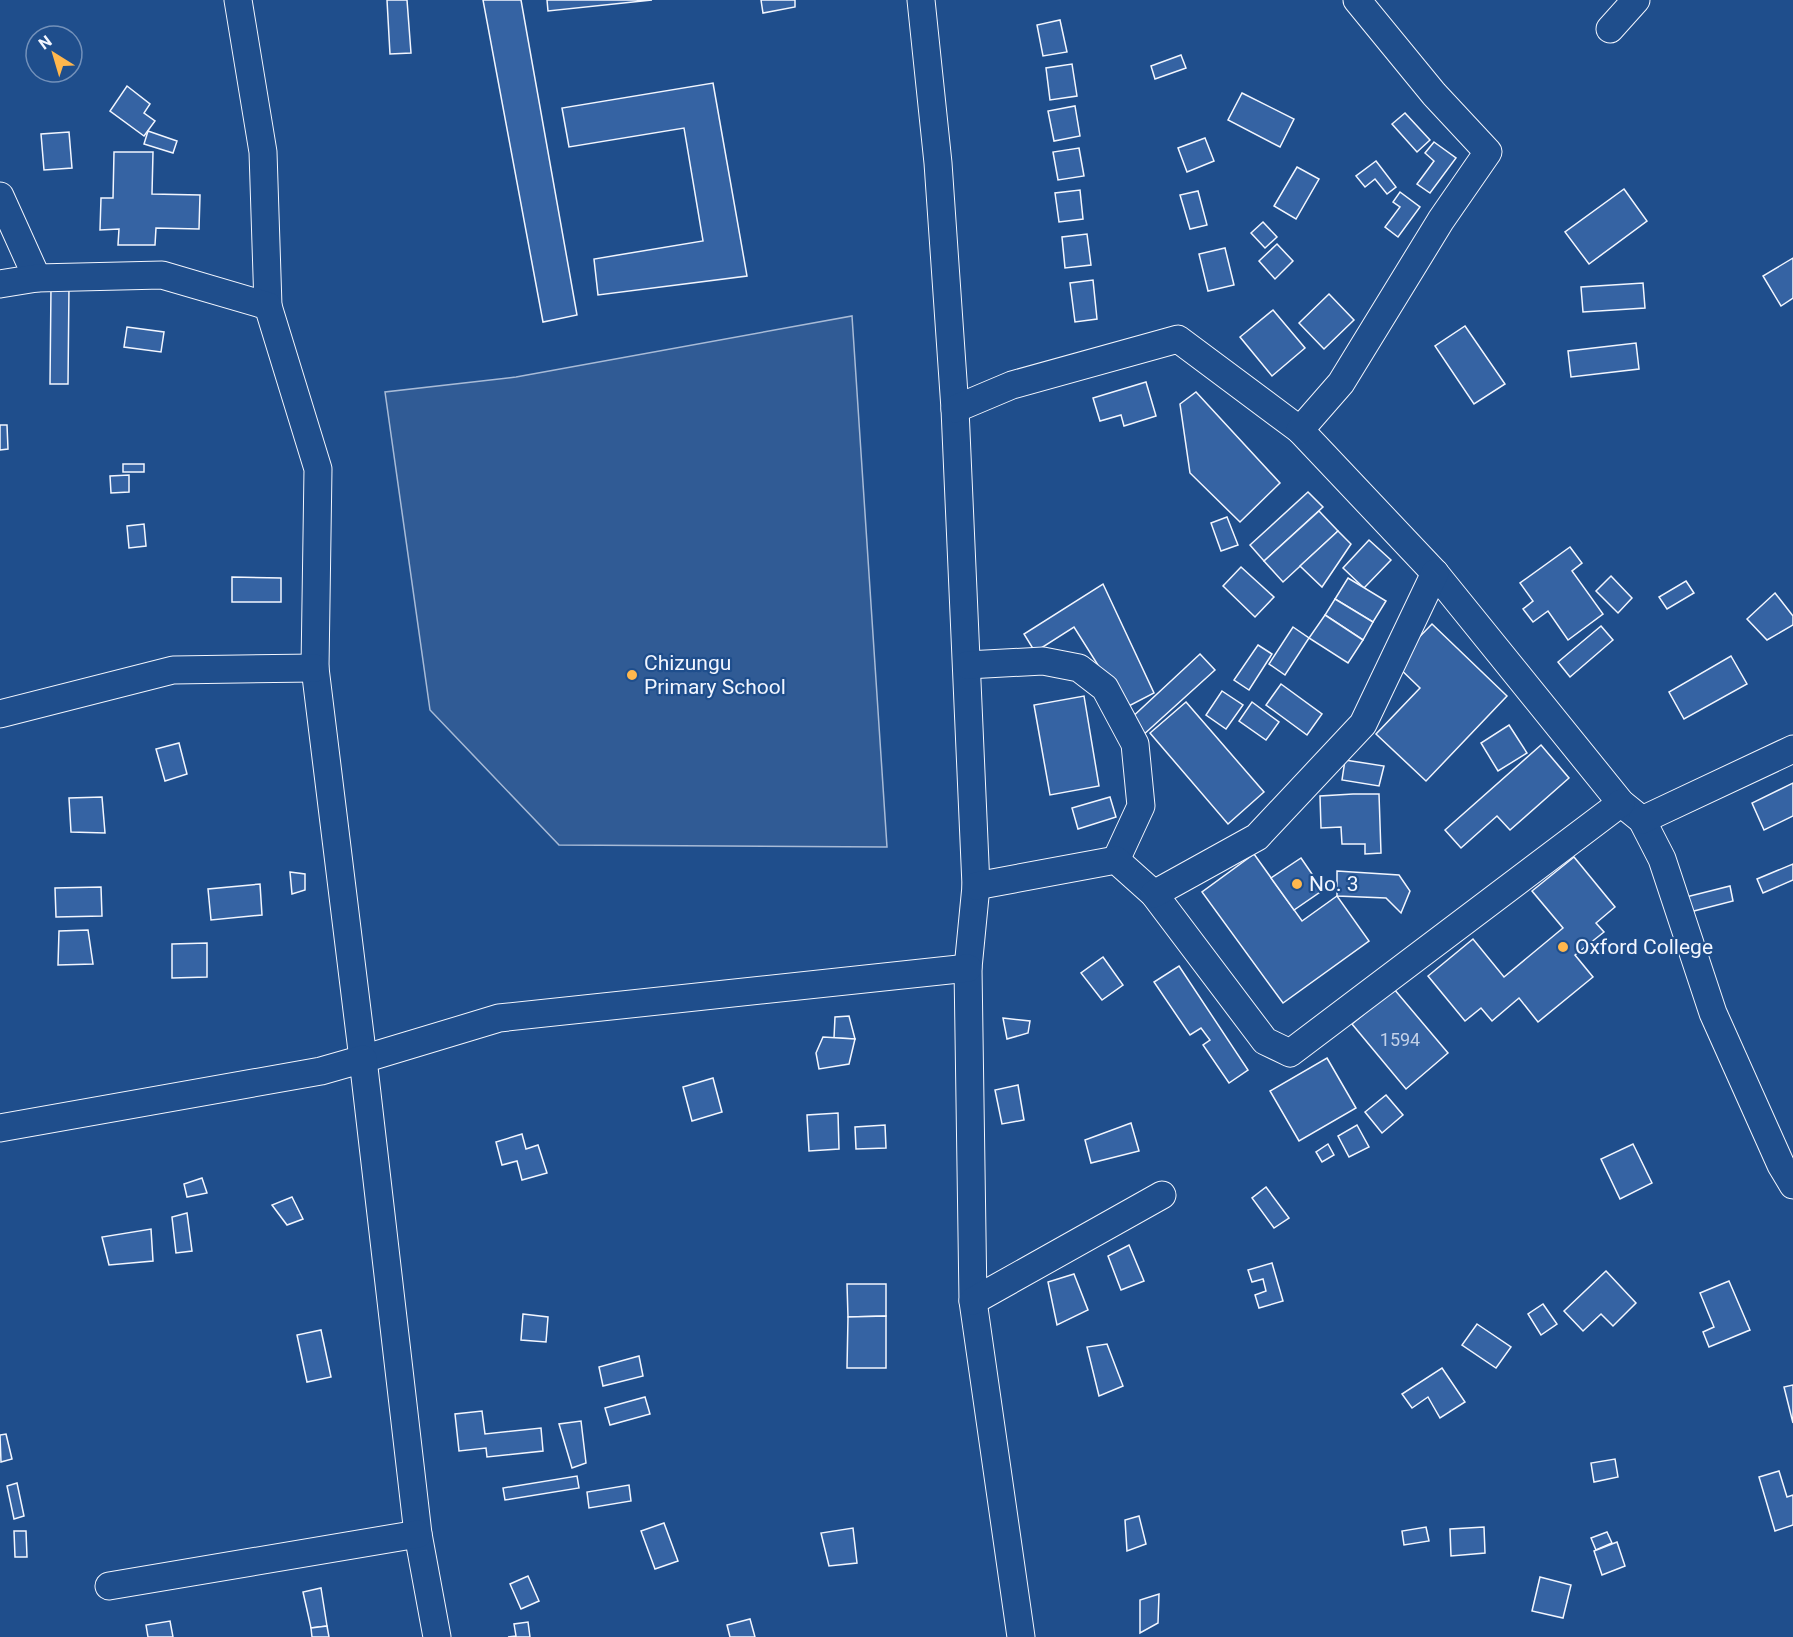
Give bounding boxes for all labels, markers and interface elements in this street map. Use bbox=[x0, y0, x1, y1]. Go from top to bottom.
north arrow bbox=[24, 24, 84, 84]
text: N bbox=[35, 31, 56, 53]
place label: Chizungu Primary School bbox=[644, 651, 786, 699]
marker: Chizungu Primary School bbox=[625, 668, 639, 682]
place label: No. 3 bbox=[1309, 872, 1359, 896]
marker: No. 3 bbox=[1290, 877, 1304, 891]
place label: Oxford College bbox=[1575, 935, 1713, 959]
marker: Oxford College bbox=[1556, 940, 1570, 954]
house number: 1594 bbox=[1380, 1029, 1420, 1050]

